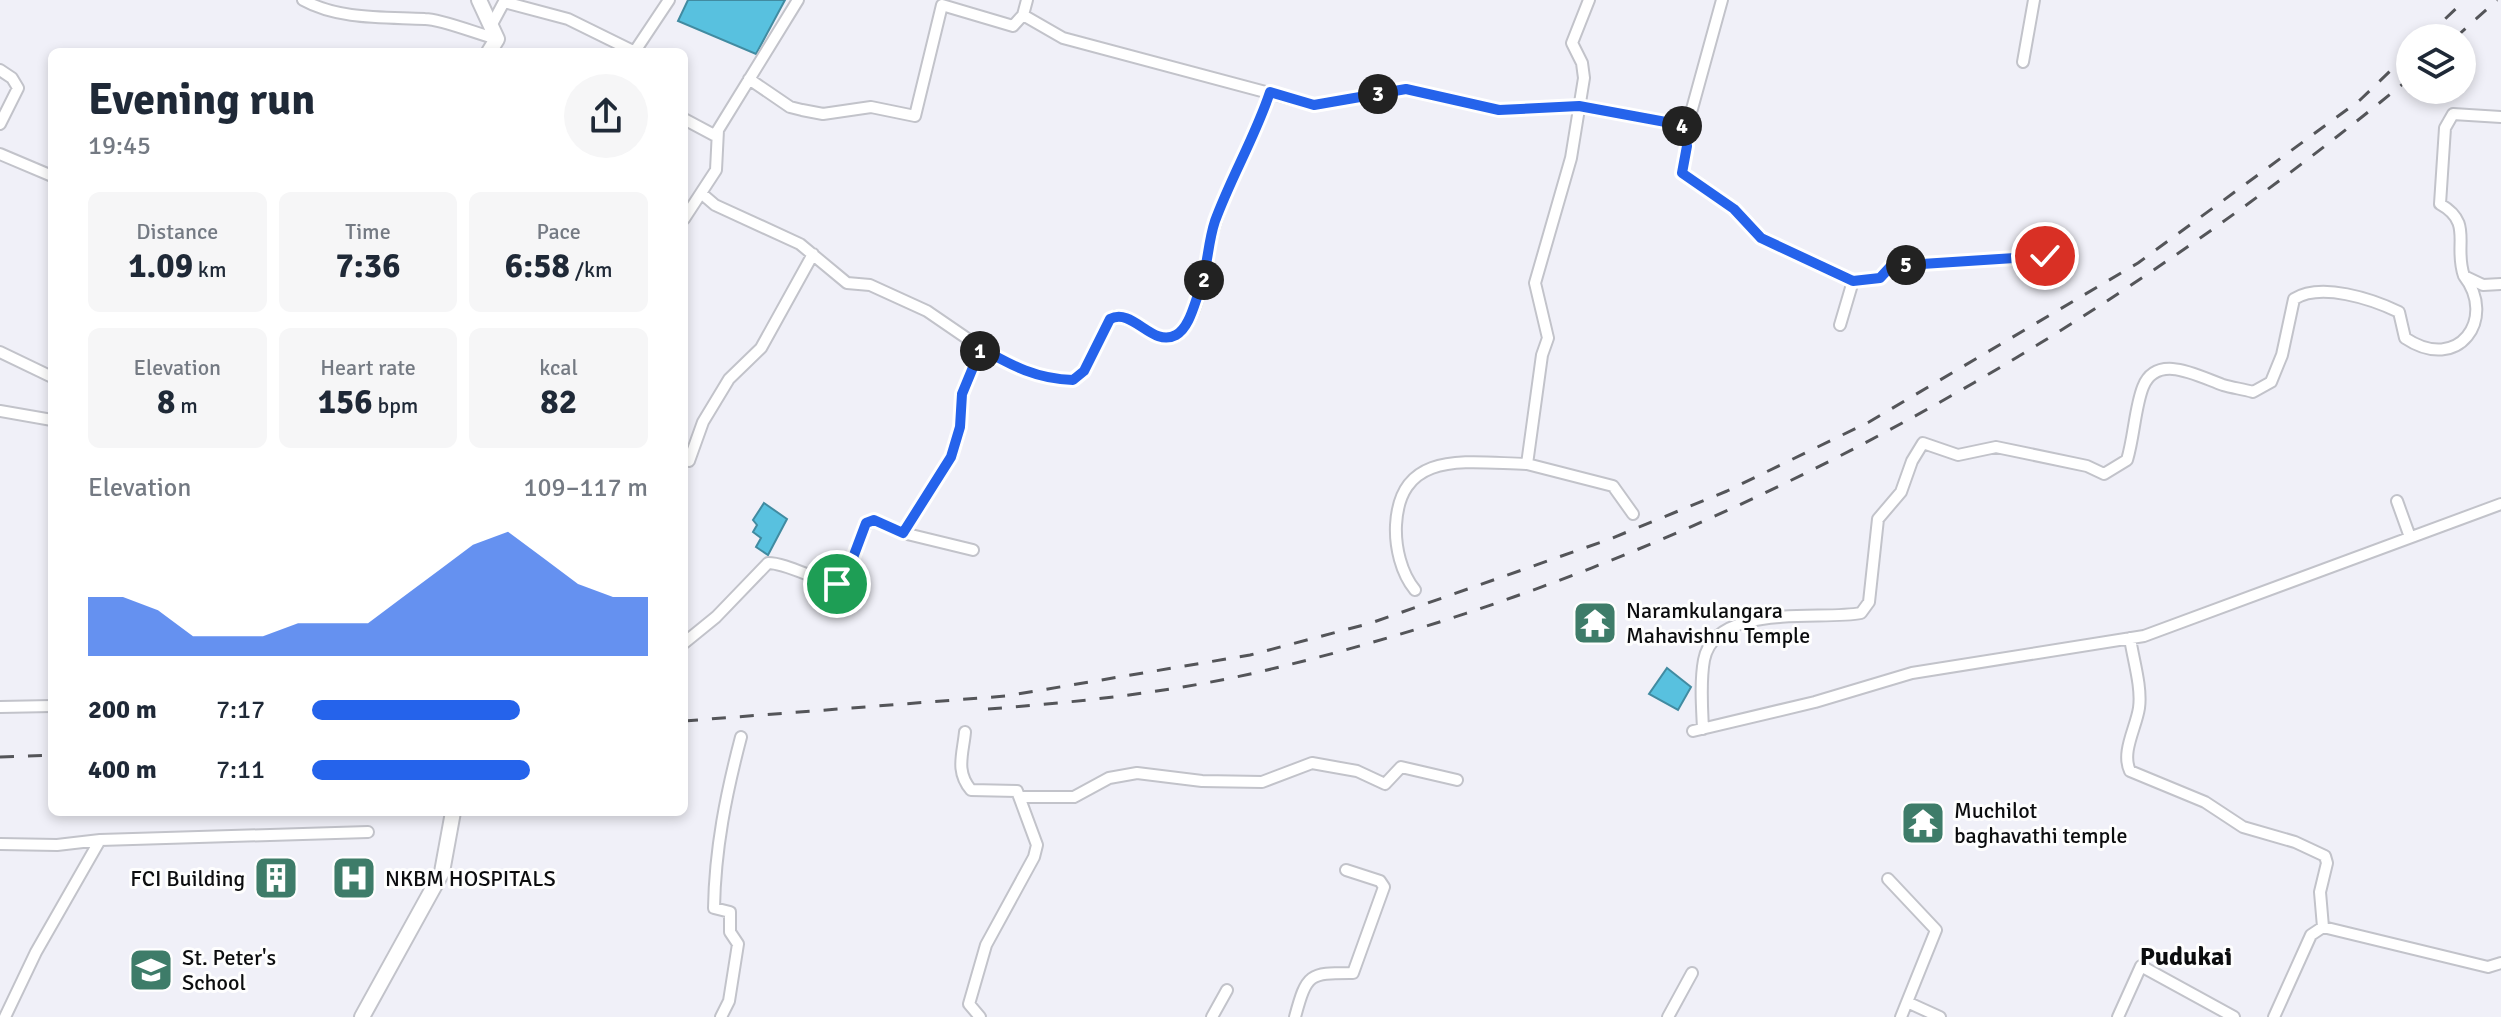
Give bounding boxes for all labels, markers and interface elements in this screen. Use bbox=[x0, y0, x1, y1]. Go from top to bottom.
map controls bbox=[2396, 24, 2476, 104]
button: layers bbox=[2396, 24, 2476, 104]
text: Evening run bbox=[88, 73, 315, 127]
button: share bbox=[564, 74, 648, 158]
pin: 3 bbox=[1358, 74, 1398, 114]
text: 3 bbox=[1372, 80, 1384, 107]
pin: 4 bbox=[1662, 106, 1702, 146]
text: 4 bbox=[1676, 112, 1688, 139]
text: 19:45 bbox=[88, 130, 151, 162]
text: Distance bbox=[136, 218, 218, 245]
text: Time bbox=[345, 218, 391, 245]
text: Pace bbox=[537, 218, 581, 245]
pin bbox=[2011, 222, 2079, 290]
icon: check bbox=[2023, 234, 2067, 278]
text: 1.09 bbox=[128, 245, 193, 287]
text: 7:36 bbox=[335, 245, 401, 287]
text: 6:58 bbox=[505, 245, 570, 287]
pin: 5 bbox=[1886, 245, 1926, 285]
text: 5 bbox=[1900, 251, 1912, 278]
text: km bbox=[193, 256, 226, 283]
text: /km bbox=[570, 256, 613, 283]
pin: 2 bbox=[1184, 260, 1224, 300]
text: 2 bbox=[1198, 266, 1210, 293]
pin: 1 bbox=[960, 331, 1000, 371]
text: 1 bbox=[974, 337, 986, 364]
text: Elevation bbox=[134, 354, 221, 381]
text: Heart rate bbox=[320, 354, 416, 381]
text: kcal bbox=[539, 354, 578, 381]
text: 8 bbox=[157, 381, 175, 423]
text: 156 bbox=[318, 381, 373, 423]
text: 82 bbox=[540, 381, 577, 423]
text: m bbox=[175, 392, 198, 419]
text: bpm bbox=[373, 392, 418, 419]
text: Elevation bbox=[88, 472, 192, 504]
text: 109–117 m bbox=[524, 472, 648, 504]
pin bbox=[803, 550, 871, 618]
icon: arrive bbox=[815, 562, 859, 606]
place label: Naramkulangara Mahavishnu Temple bbox=[1626, 597, 1810, 649]
temple icon: Naramkulangara Mahavishnu Temple bbox=[1571, 599, 1619, 647]
text: 200 m bbox=[88, 694, 157, 726]
text: 7:17 bbox=[216, 694, 265, 726]
text: 400 m bbox=[88, 754, 157, 786]
text: 7:11 bbox=[216, 754, 265, 786]
place label: Muchilot baghavathi temple bbox=[1954, 797, 2127, 849]
temple icon: Muchilot baghavathi temple bbox=[1899, 799, 1947, 847]
building icon: FCI Building bbox=[252, 854, 300, 902]
hospital icon: NKBM HOSPITALS bbox=[330, 854, 378, 902]
place label: FCI Building bbox=[130, 865, 245, 892]
place label: NKBM HOSPITALS bbox=[385, 865, 556, 892]
district label: Pudukai bbox=[2140, 941, 2232, 973]
place label: St. Peter's School bbox=[182, 944, 276, 996]
school or university icon: St. Peter's School bbox=[127, 946, 175, 994]

